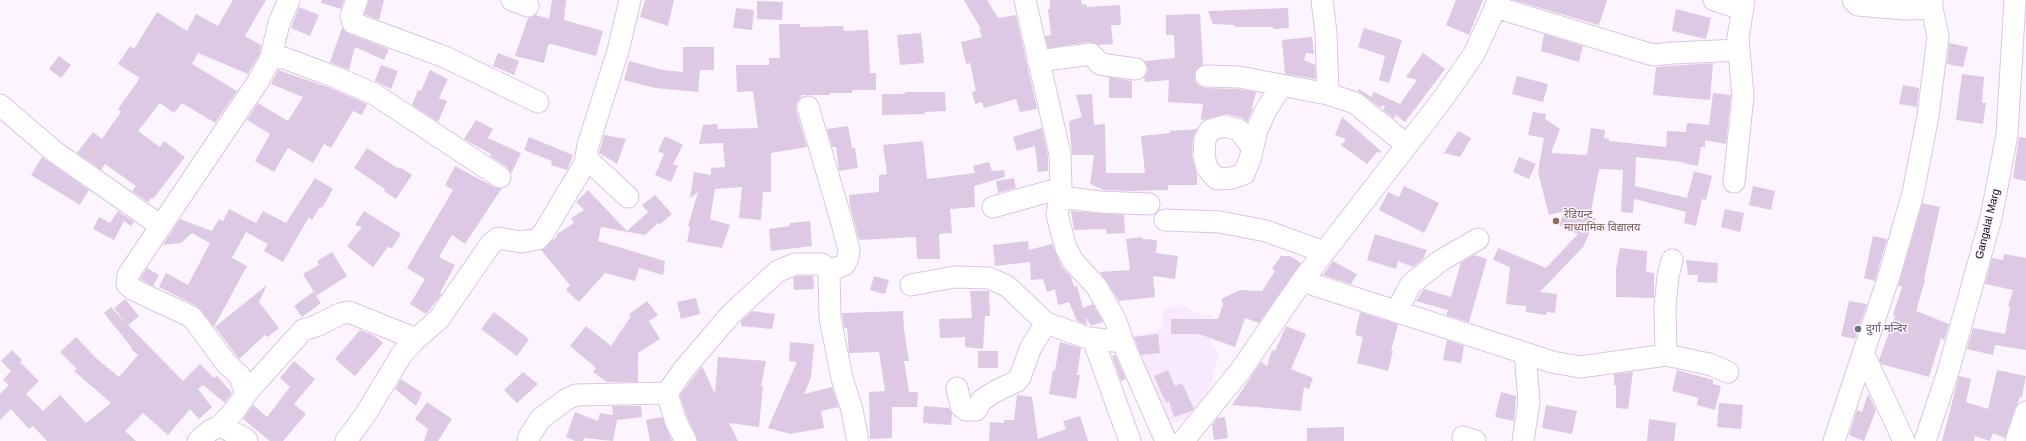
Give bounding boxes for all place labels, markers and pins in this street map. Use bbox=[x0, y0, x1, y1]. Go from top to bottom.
place label: रेडियन्ट माध्यामिक विद्यालय bbox=[1564, 208, 1640, 234]
marker: रेडियन्ट माध्यामिक विद्यालय bbox=[1551, 216, 1561, 226]
place label: दुर्गा मन्दिर bbox=[1866, 322, 1907, 336]
marker: दुर्गा मन्दिर bbox=[1853, 324, 1863, 334]

